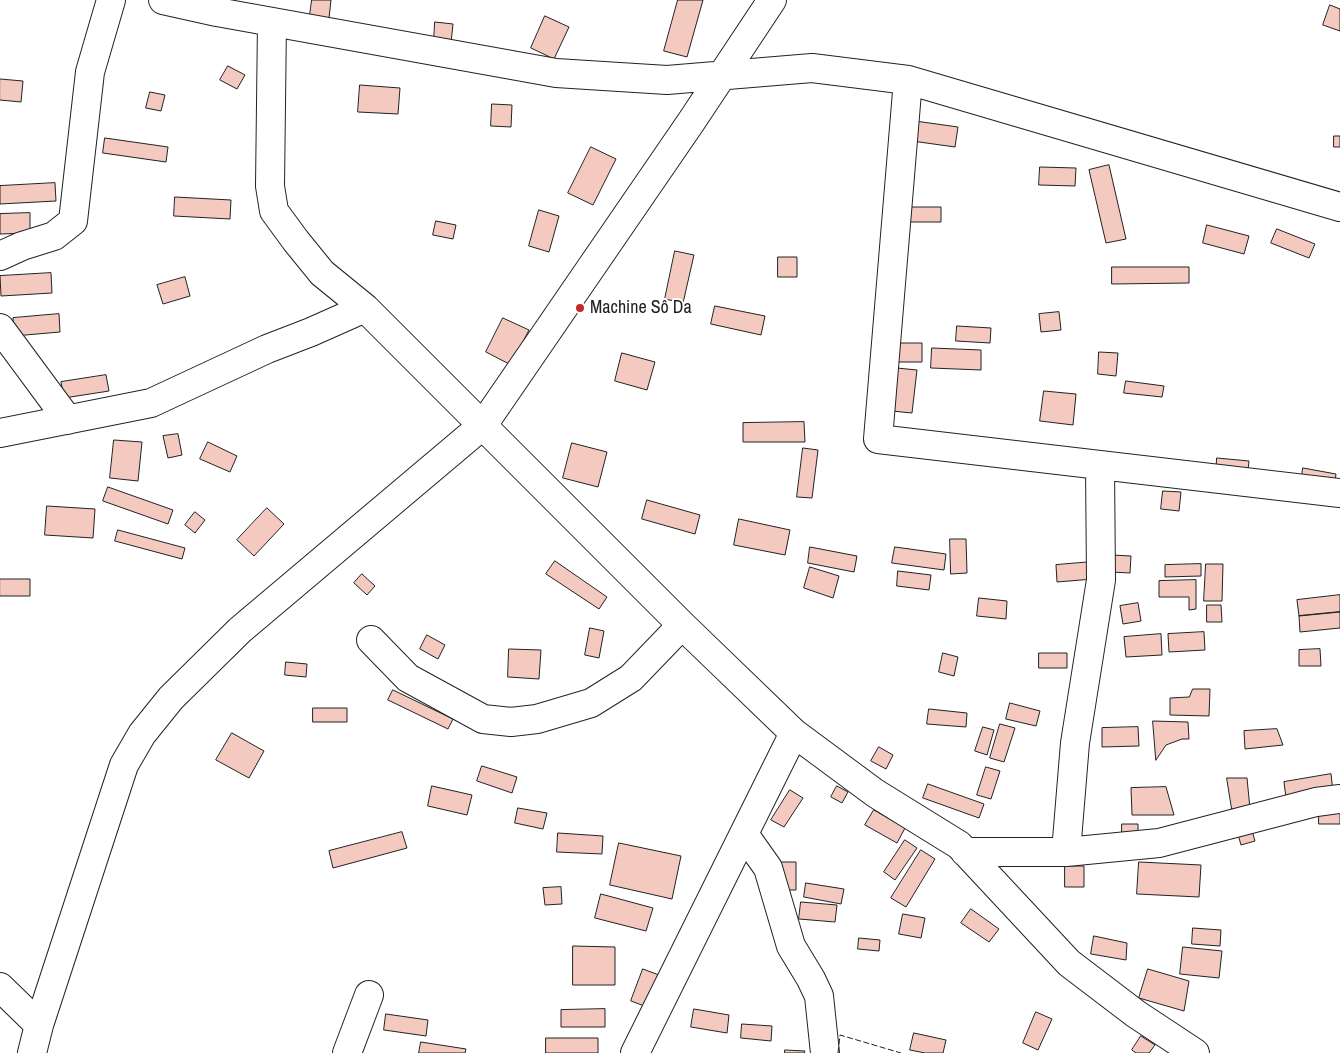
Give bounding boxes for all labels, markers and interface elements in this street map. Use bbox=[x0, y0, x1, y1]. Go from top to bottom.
place label: Machine Sô Da bbox=[590, 297, 692, 319]
marker: Machine Sô Da bbox=[574, 302, 586, 314]

